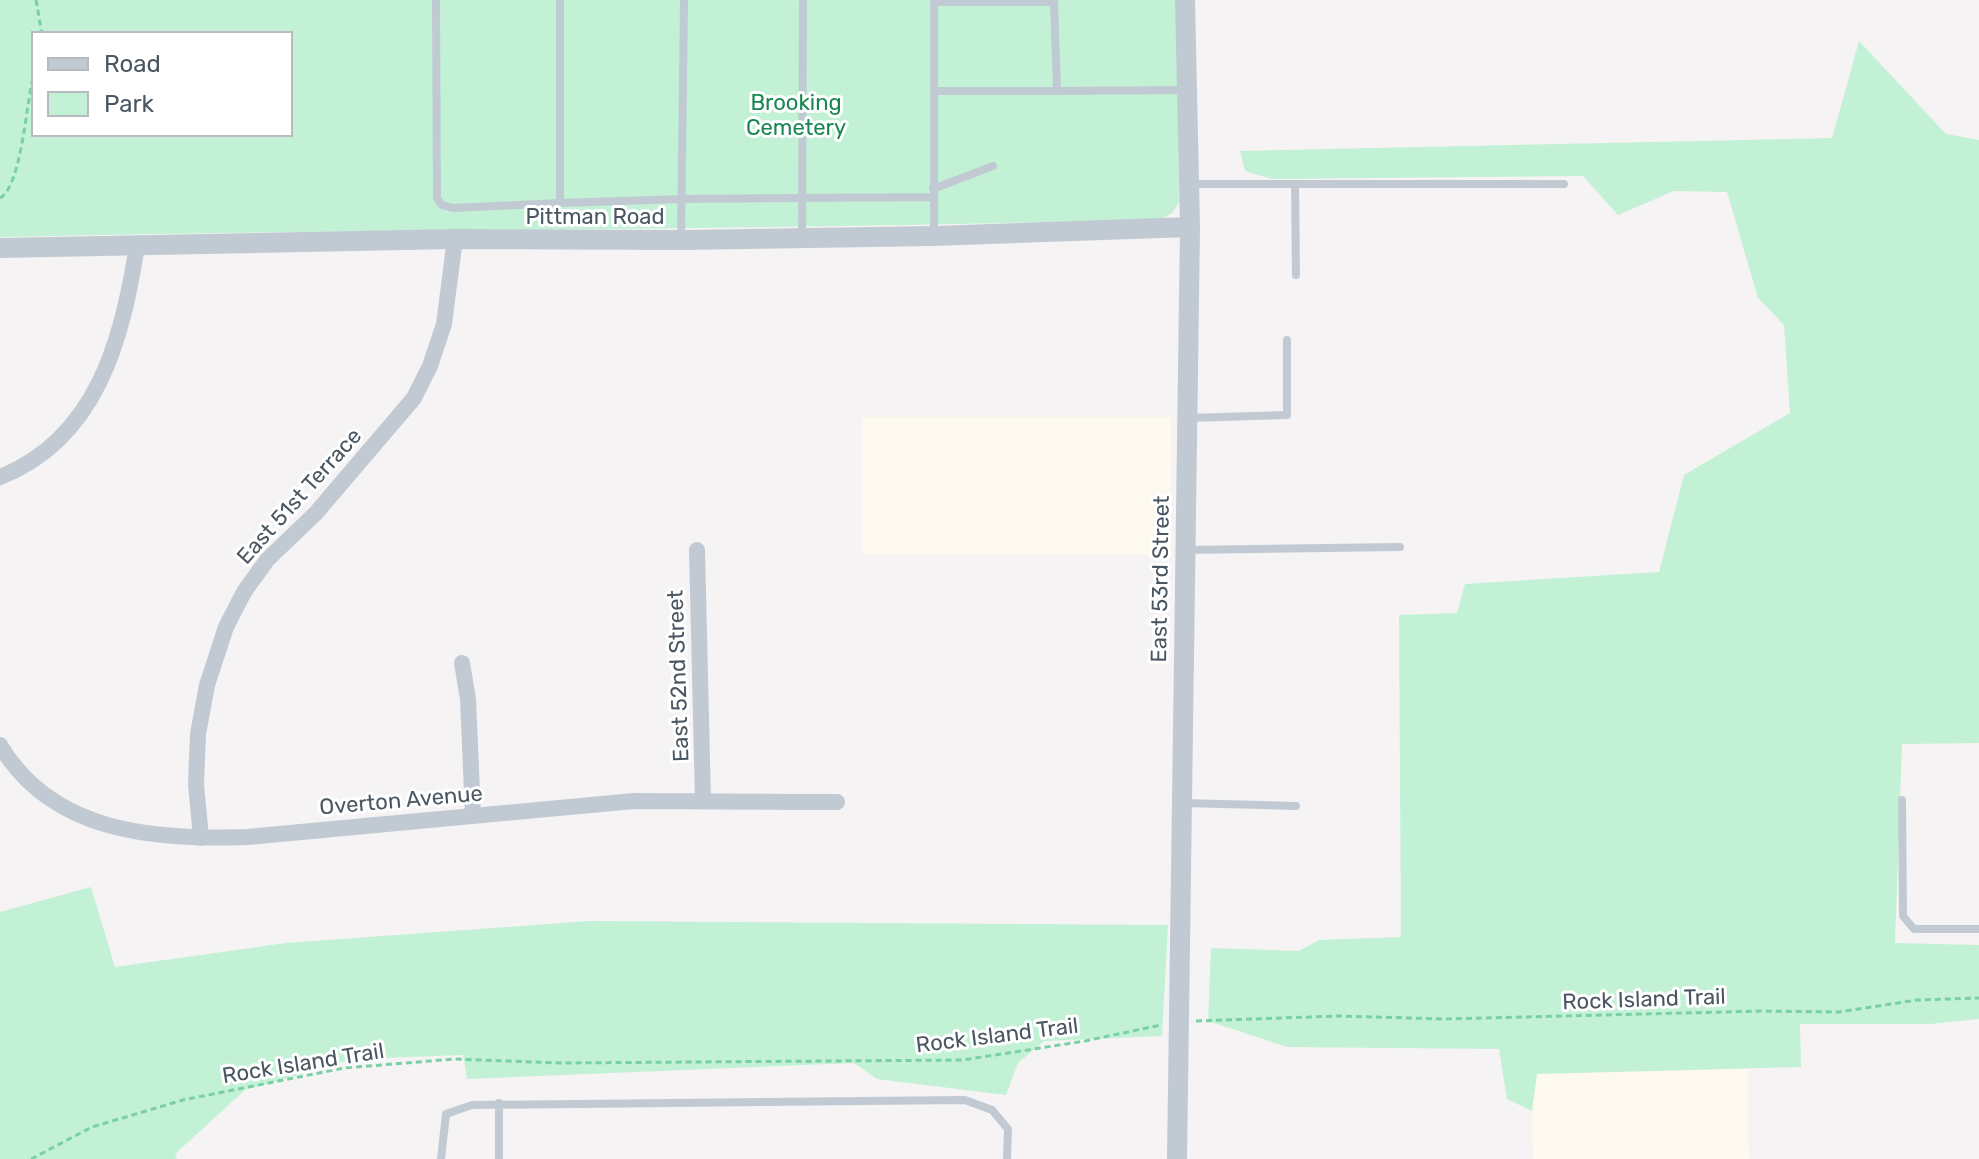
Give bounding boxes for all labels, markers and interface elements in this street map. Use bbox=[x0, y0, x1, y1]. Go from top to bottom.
legend bbox=[32, 32, 292, 136]
text: Road bbox=[104, 50, 161, 78]
park label: Brooking Cemetery bbox=[746, 89, 846, 141]
text: Park bbox=[104, 90, 155, 118]
street label: Pittman Road bbox=[525, 203, 665, 230]
street label: East 51st Terrace bbox=[231, 422, 367, 570]
street label: East 53rd Street bbox=[1145, 495, 1175, 663]
street label: East 52nd Street bbox=[661, 589, 694, 762]
street label: Overton Avenue bbox=[318, 779, 484, 821]
street label: Rock Island Trail bbox=[1562, 983, 1726, 1015]
street label: Rock Island Trail bbox=[914, 1012, 1080, 1058]
street label: Rock Island Trail bbox=[220, 1037, 386, 1089]

